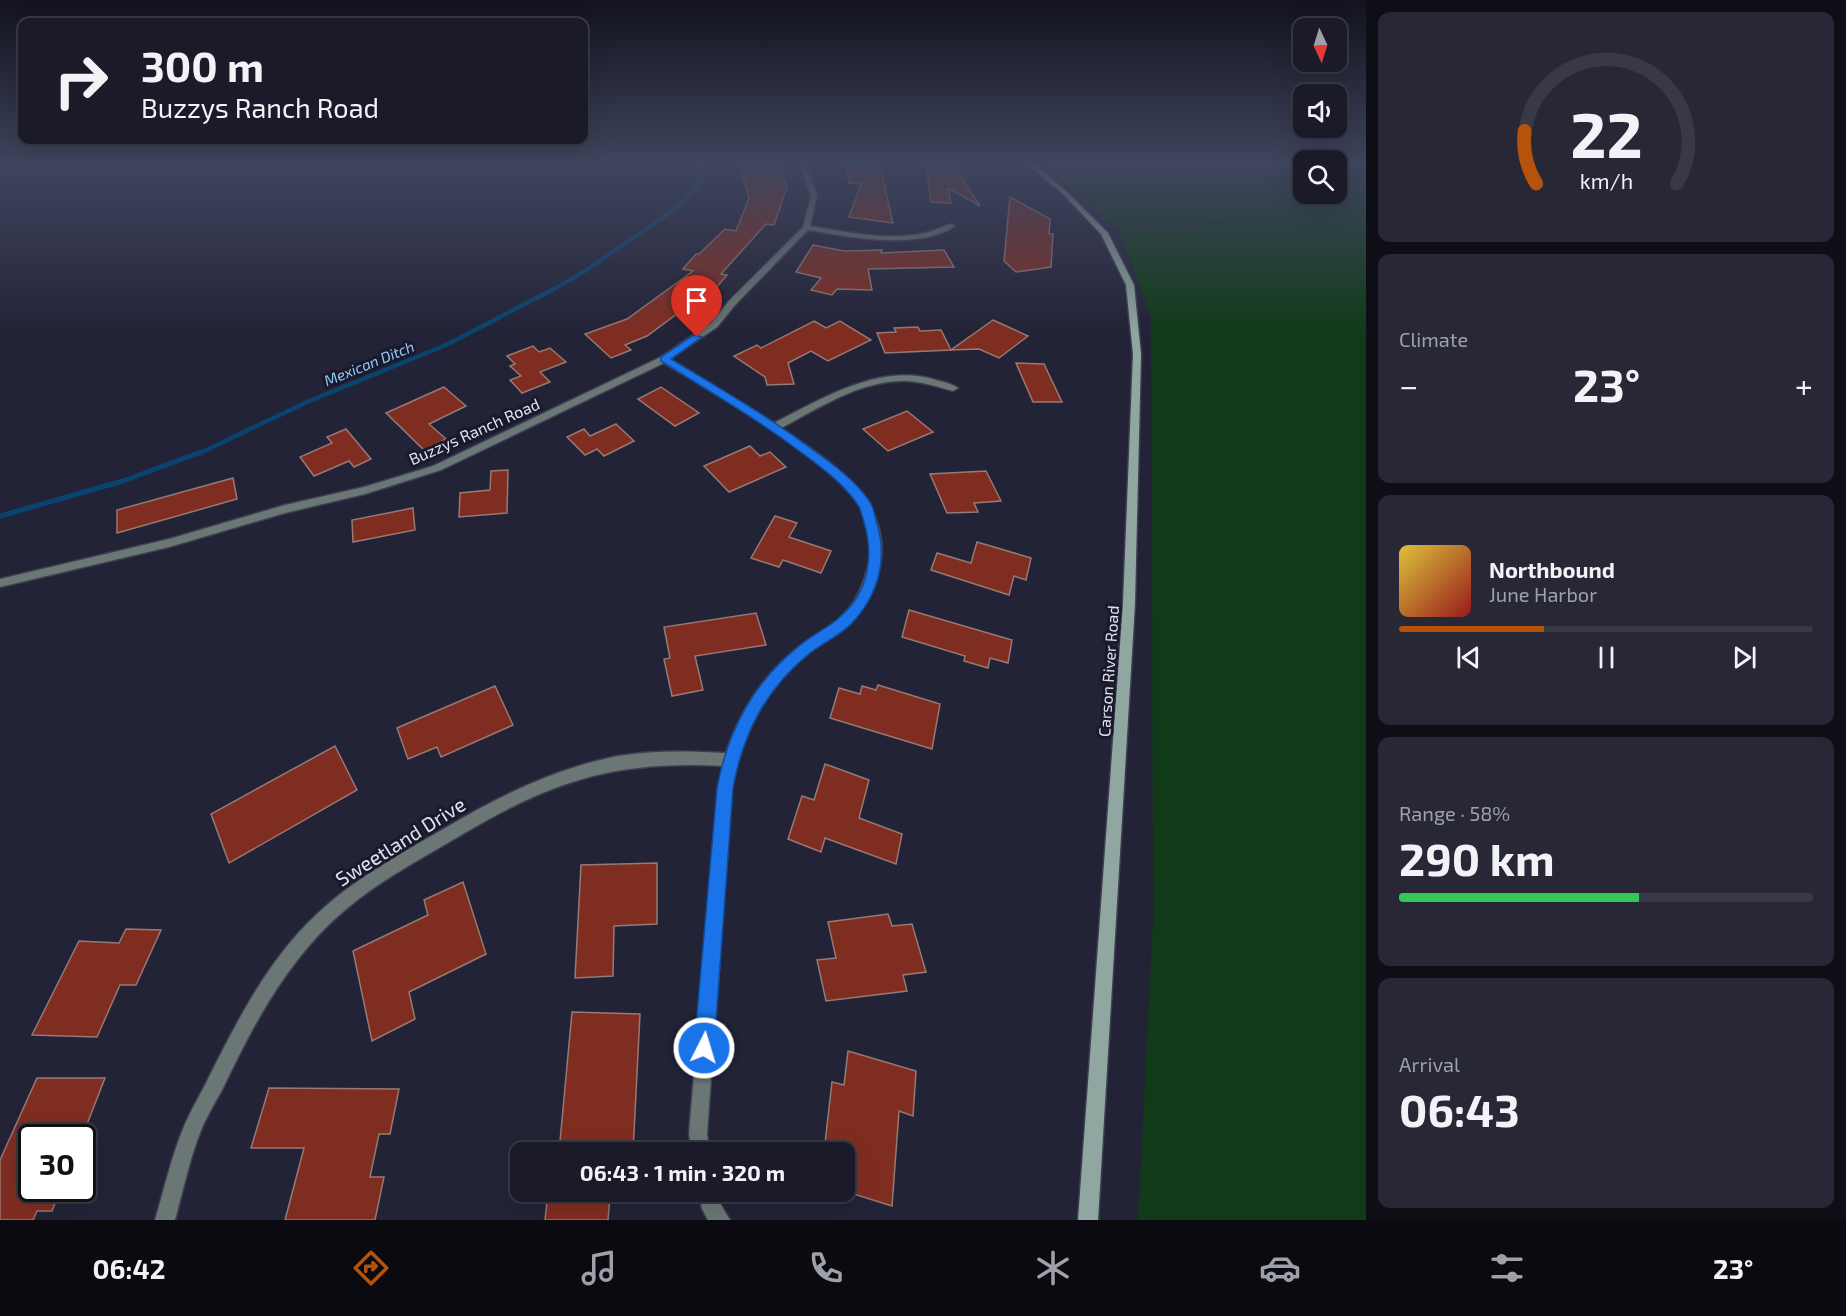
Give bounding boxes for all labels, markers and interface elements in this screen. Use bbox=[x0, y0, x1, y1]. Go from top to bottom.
north arrow bbox=[1293, 18, 1347, 72]
map controls bbox=[1293, 18, 1347, 204]
text: 300 m bbox=[141, 40, 264, 90]
icon: right bbox=[42, 42, 120, 120]
button: sound bbox=[1293, 84, 1347, 138]
text: Buzzys Ranch Road bbox=[141, 91, 379, 123]
text: 22 bbox=[1570, 96, 1642, 171]
button: search bbox=[1293, 150, 1347, 204]
text: km/h bbox=[1579, 168, 1633, 193]
pin bbox=[671, 275, 722, 337]
icon: arrive bbox=[680, 284, 713, 317]
text: Climate bbox=[1399, 327, 1468, 351]
water label: Mexican Ditch bbox=[321, 337, 417, 389]
text: 23° bbox=[1573, 357, 1640, 411]
text: − bbox=[1399, 365, 1418, 405]
text: + bbox=[1795, 365, 1813, 405]
street label: Buzzys Ranch Road bbox=[406, 394, 542, 468]
text: Northbound bbox=[1489, 556, 1615, 582]
text: June Harbor bbox=[1489, 582, 1597, 606]
street label: Carson River Road bbox=[1094, 605, 1122, 737]
icon: previous bbox=[1452, 641, 1485, 674]
icon: pause bbox=[1590, 641, 1623, 674]
icon: next bbox=[1728, 641, 1761, 674]
street label: Sweetland Drive bbox=[331, 791, 469, 891]
text: Range · 58% bbox=[1399, 801, 1510, 825]
text: 290 km bbox=[1399, 831, 1555, 885]
position arrow bbox=[672, 1016, 736, 1080]
text: Arrival bbox=[1399, 1052, 1460, 1076]
text: 06:43 bbox=[1399, 1082, 1520, 1136]
speed limit sign: 30 bbox=[18, 1124, 96, 1202]
text: 06:43 · 1 min · 320 m bbox=[580, 1159, 785, 1185]
icon: directions bbox=[350, 1247, 392, 1289]
icon: music bbox=[578, 1247, 620, 1289]
icon: phone bbox=[805, 1247, 847, 1289]
icon: climate bbox=[1032, 1247, 1074, 1289]
icon: car bbox=[1259, 1247, 1301, 1289]
icon: filters bbox=[1486, 1247, 1528, 1289]
text: 06:42 bbox=[93, 1252, 165, 1284]
text: 23° bbox=[1713, 1252, 1753, 1284]

